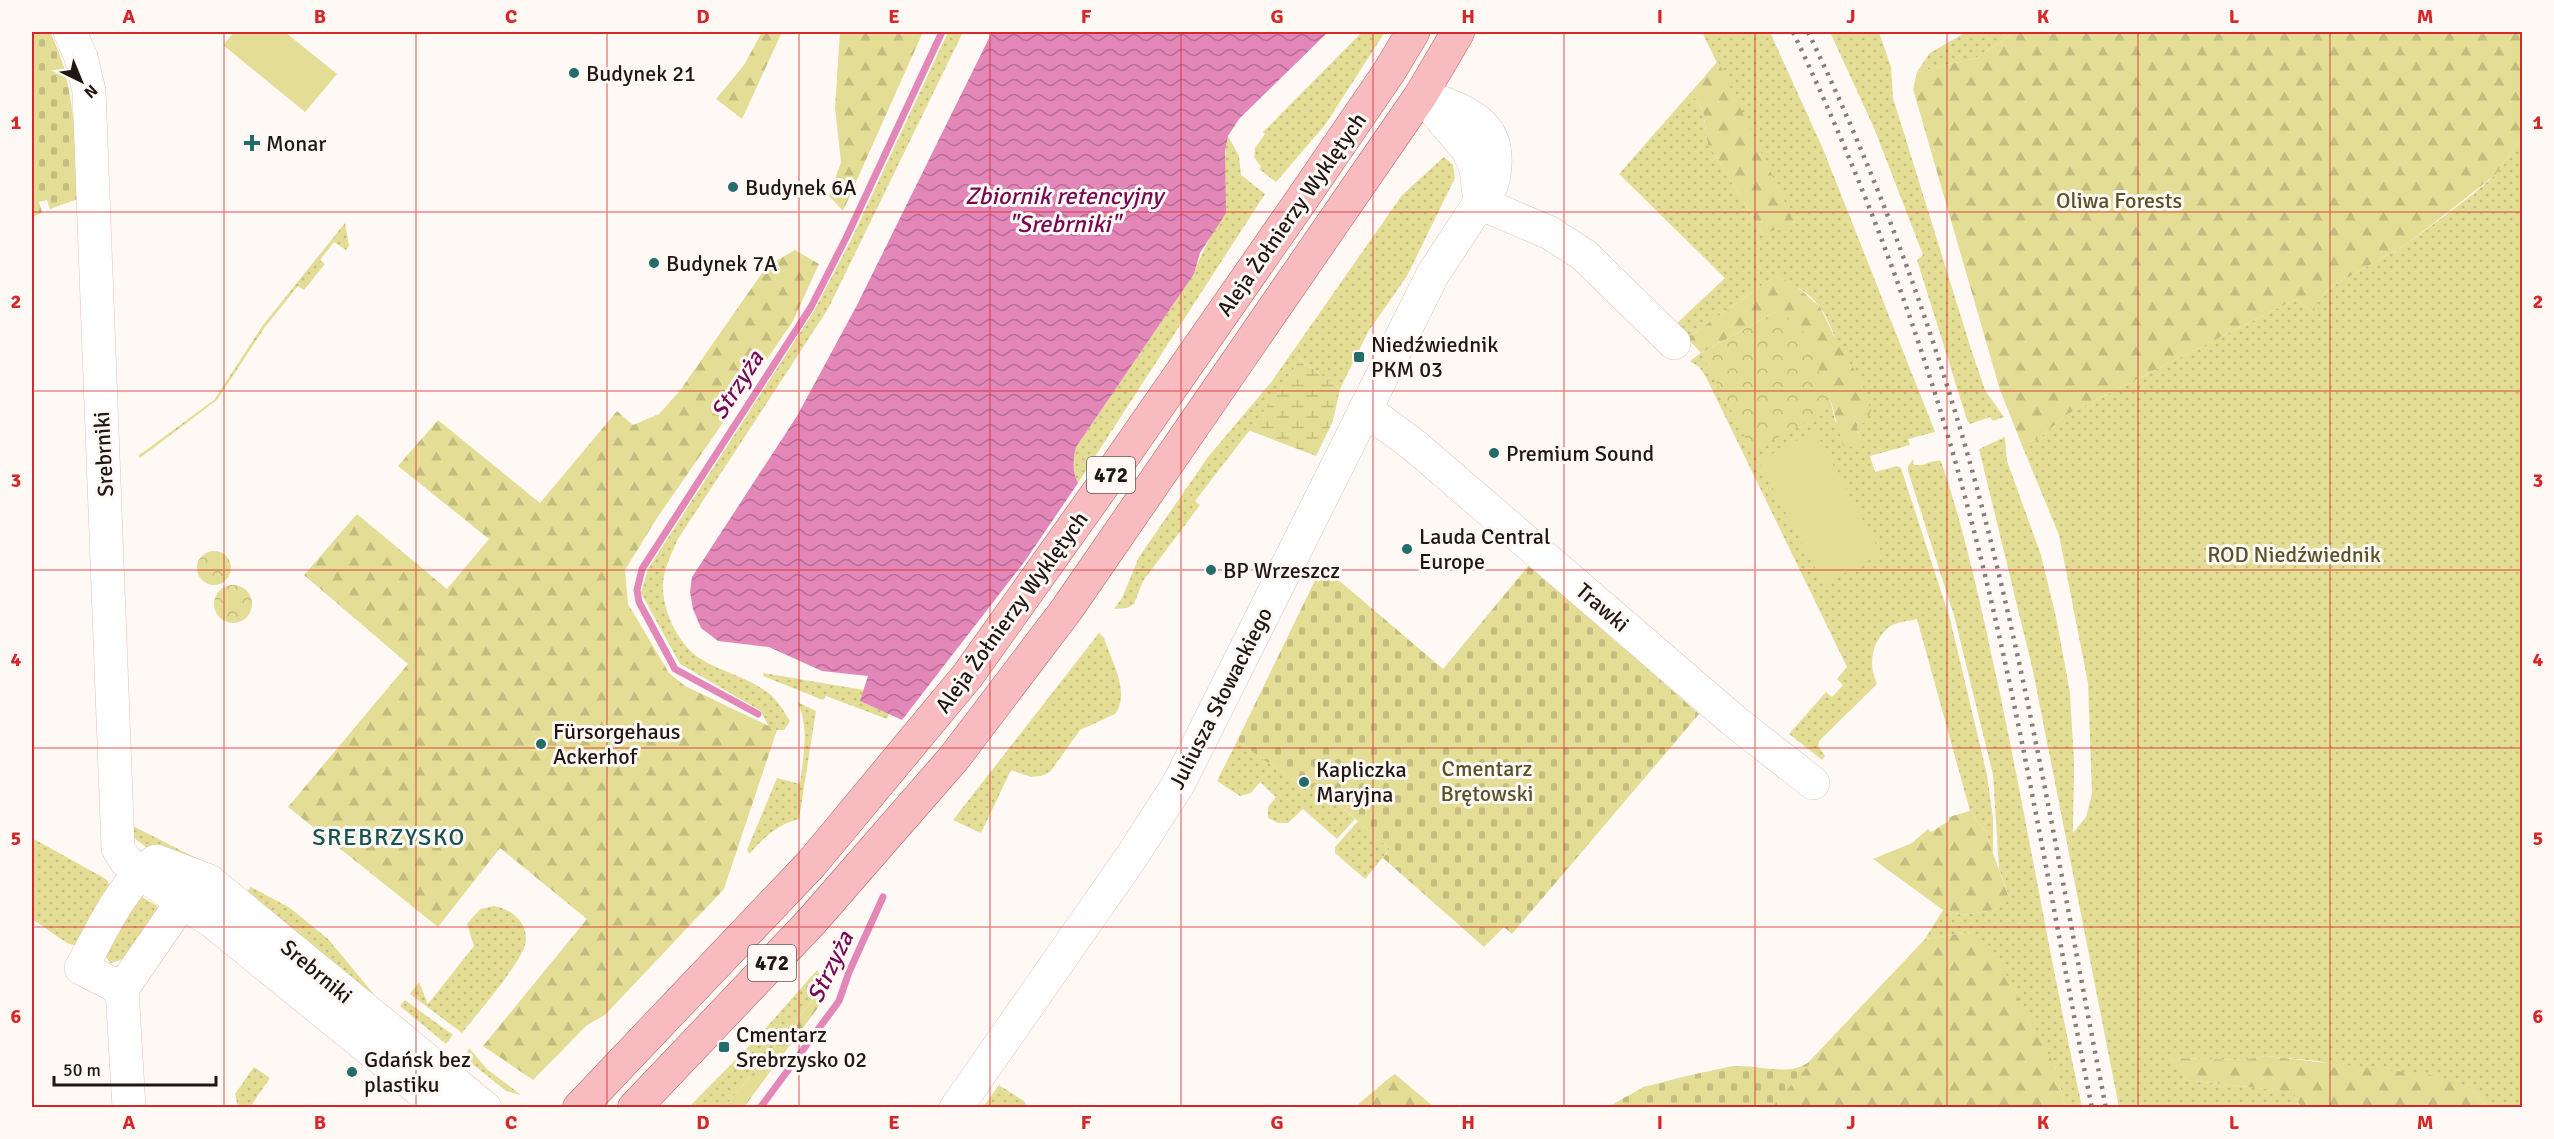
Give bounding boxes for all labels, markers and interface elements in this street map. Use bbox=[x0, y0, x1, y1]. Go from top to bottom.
text: A bbox=[123, 4, 136, 29]
text: B bbox=[314, 4, 326, 29]
text: C bbox=[505, 4, 517, 29]
text: D bbox=[696, 4, 710, 29]
text: E bbox=[888, 4, 900, 29]
text: F bbox=[1081, 4, 1092, 29]
text: G bbox=[1270, 4, 1284, 29]
text: H bbox=[1461, 4, 1475, 29]
text: I bbox=[1657, 4, 1663, 29]
text: J bbox=[1846, 4, 1856, 29]
text: K bbox=[2037, 4, 2050, 29]
text: L bbox=[2229, 4, 2240, 29]
text: M bbox=[2417, 4, 2433, 29]
north arrow bbox=[51, 51, 111, 111]
place label: Budynek 21 bbox=[586, 60, 696, 87]
marker: Budynek 21 bbox=[567, 66, 581, 80]
text: N bbox=[80, 80, 101, 102]
street label: Aleja Żołnierzy Wyklętych bbox=[1211, 107, 1372, 321]
text: 1 bbox=[11, 110, 22, 135]
text: 1 bbox=[2533, 110, 2544, 135]
place label: Monar bbox=[266, 130, 326, 157]
marker: Monar bbox=[243, 134, 261, 152]
place label: Budynek 6A bbox=[745, 174, 857, 201]
marker: Budynek 6A bbox=[726, 180, 740, 194]
water label: Zbiornik retencyjny "Srebrniki" bbox=[965, 181, 1166, 239]
park label: Oliwa Forests bbox=[2056, 187, 2182, 214]
place label: Budynek 7A bbox=[666, 250, 778, 277]
marker: Budynek 7A bbox=[647, 256, 661, 270]
text: 2 bbox=[11, 289, 21, 314]
text: 2 bbox=[2533, 289, 2543, 314]
place label: Niedźwiednik PKM 03 bbox=[1371, 331, 1498, 383]
water label: Strzyża bbox=[704, 344, 771, 425]
marker: Niedźwiednik PKM 03 bbox=[1352, 350, 1366, 364]
street label: Srebrniki bbox=[88, 411, 119, 497]
place label: Premium Sound bbox=[1506, 440, 1654, 467]
marker: Premium Sound bbox=[1487, 446, 1501, 460]
road number: 472 bbox=[1087, 457, 1135, 493]
text: 3 bbox=[11, 468, 21, 493]
text: 3 bbox=[2533, 468, 2543, 493]
street label: Aleja Żołnierzy Wyklętych bbox=[929, 506, 1094, 718]
place label: Lauda Central Europe bbox=[1419, 523, 1551, 575]
park label: ROD Niedźwiednik bbox=[2207, 541, 2381, 568]
marker: Lauda Central Europe bbox=[1400, 542, 1414, 556]
place label: BP Wrzeszcz bbox=[1223, 557, 1340, 584]
marker: BP Wrzeszcz bbox=[1204, 563, 1218, 577]
street label: Trawki bbox=[1571, 577, 1635, 638]
street label: Juliusza Słowackiego bbox=[1163, 603, 1278, 794]
text: 4 bbox=[11, 647, 22, 672]
text: 4 bbox=[2533, 647, 2544, 672]
place label: Fürsorgehaus Ackerhof bbox=[553, 718, 680, 770]
marker: Fürsorgehaus Ackerhof bbox=[534, 737, 548, 751]
park label: Cmentarz Brętowski bbox=[1441, 755, 1533, 807]
place label: Kapliczka Maryjna bbox=[1316, 756, 1407, 808]
marker: Kapliczka Maryjna bbox=[1297, 775, 1311, 789]
district label: SREBRZYSKO bbox=[312, 822, 466, 852]
text: 5 bbox=[11, 826, 21, 851]
text: 5 bbox=[2533, 826, 2543, 851]
water label: Strzyża bbox=[800, 926, 860, 1008]
street label: Srebrniki bbox=[275, 934, 358, 1009]
road number: 472 bbox=[748, 945, 796, 981]
text: 6 bbox=[11, 1004, 22, 1029]
text: 6 bbox=[2533, 1004, 2544, 1029]
place label: Cmentarz Srebrzysko 02 bbox=[736, 1021, 867, 1073]
marker: Cmentarz Srebrzysko 02 bbox=[717, 1040, 731, 1054]
place label: Gdańsk bez plastiku bbox=[364, 1046, 471, 1098]
scale bar bbox=[54, 1049, 216, 1087]
text: 50 m bbox=[63, 1059, 101, 1081]
marker: Gdańsk bez plastiku bbox=[345, 1065, 359, 1079]
text: A bbox=[123, 1110, 136, 1135]
text: B bbox=[314, 1110, 326, 1135]
text: C bbox=[505, 1110, 517, 1135]
text: D bbox=[696, 1110, 710, 1135]
text: E bbox=[888, 1110, 900, 1135]
text: F bbox=[1081, 1110, 1092, 1135]
text: G bbox=[1270, 1110, 1284, 1135]
text: H bbox=[1461, 1110, 1475, 1135]
text: I bbox=[1657, 1110, 1663, 1135]
text: J bbox=[1846, 1110, 1856, 1135]
text: K bbox=[2037, 1110, 2050, 1135]
text: L bbox=[2229, 1110, 2240, 1135]
text: M bbox=[2417, 1110, 2433, 1135]

